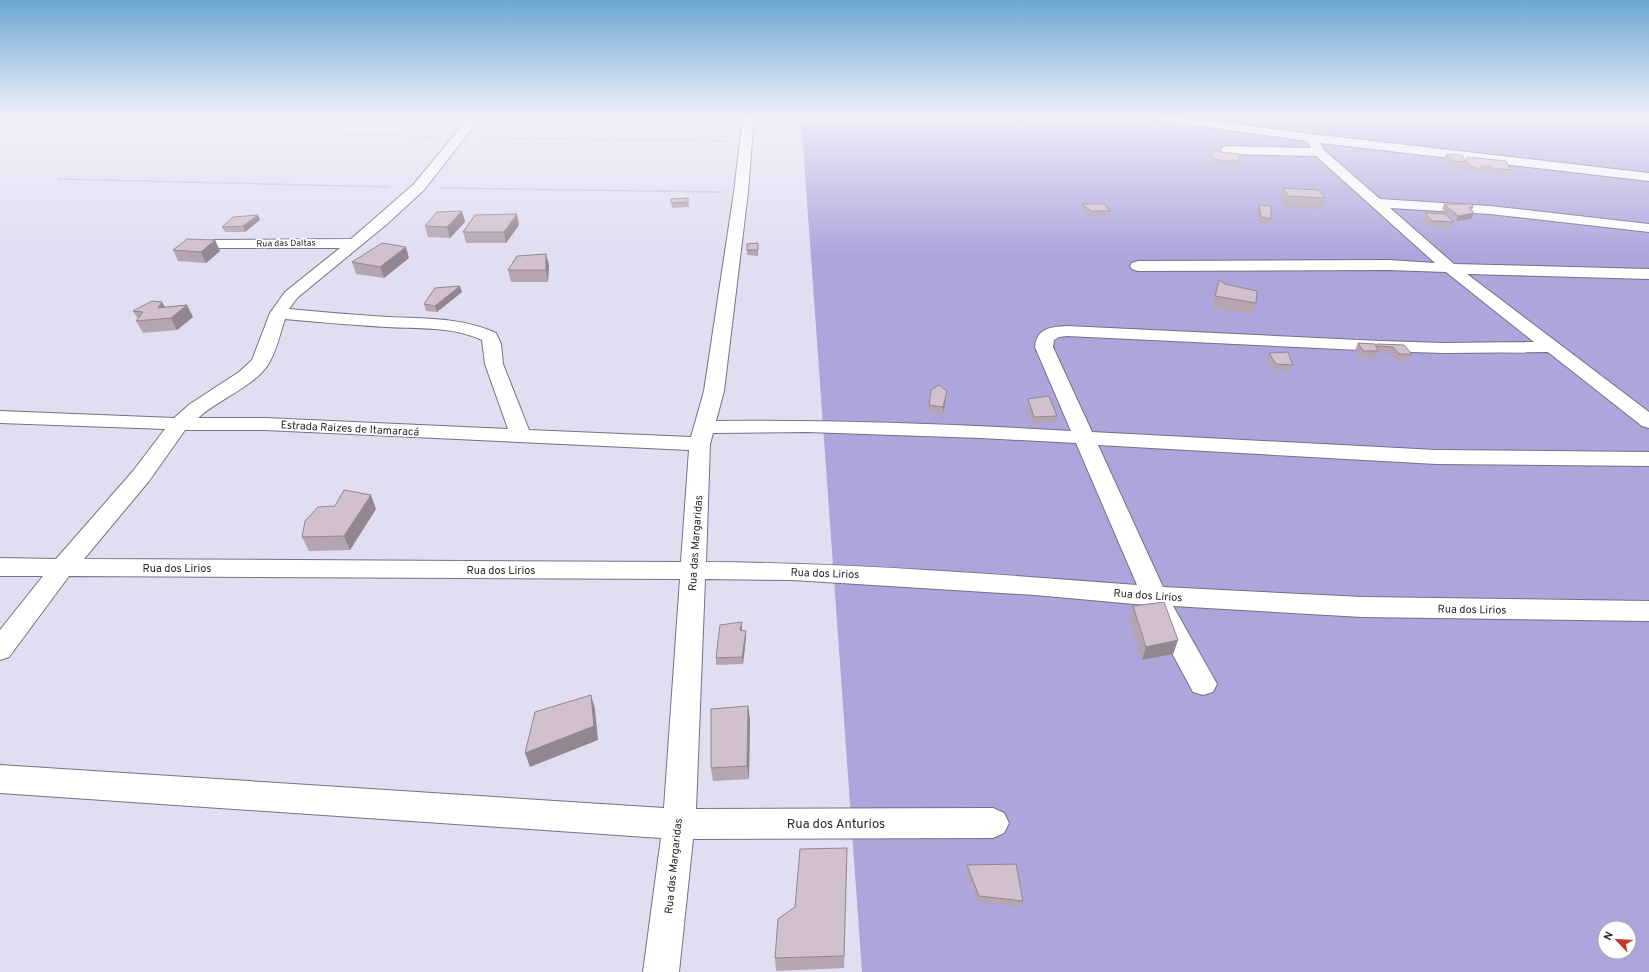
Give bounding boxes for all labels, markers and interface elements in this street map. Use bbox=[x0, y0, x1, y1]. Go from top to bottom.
street label: Rua das Daltas bbox=[256, 237, 316, 250]
street label: Estrada Raizes de Itamaracá bbox=[280, 418, 420, 440]
street label: Rua das Margaridas bbox=[686, 495, 706, 592]
street label: Rua dos Lirios bbox=[143, 562, 211, 576]
street label: Rua dos Lirios bbox=[467, 564, 535, 578]
street label: Rua dos Lirios bbox=[790, 566, 860, 582]
street label: Rua dos Lirios bbox=[1113, 587, 1183, 605]
street label: Rua dos Lirios bbox=[1437, 602, 1507, 618]
street label: Rua das Margaridas bbox=[662, 817, 686, 915]
street label: Rua dos Anturios bbox=[787, 817, 885, 833]
north arrow bbox=[1597, 920, 1637, 960]
text: N bbox=[1601, 930, 1617, 943]

